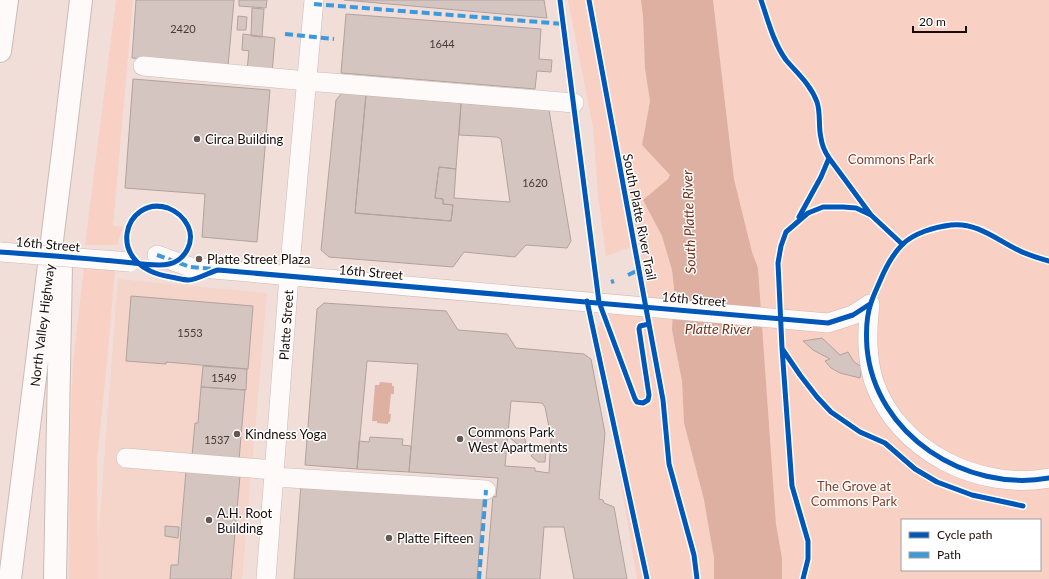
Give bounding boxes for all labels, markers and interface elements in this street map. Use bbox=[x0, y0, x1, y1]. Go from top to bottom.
scale bar bbox=[913, 8, 966, 34]
text: 20 m bbox=[919, 14, 946, 29]
house number: 2420 bbox=[170, 22, 196, 35]
house number: 1644 bbox=[429, 37, 455, 50]
place label: Circa Building bbox=[205, 131, 284, 147]
marker: Circa Building bbox=[192, 134, 202, 144]
park label: Commons Park bbox=[848, 151, 935, 167]
street label: South Platte River Trail bbox=[620, 152, 660, 282]
water label: South Platte River bbox=[678, 170, 699, 274]
house number: 1620 bbox=[522, 176, 548, 189]
street label: 16th Street bbox=[15, 233, 81, 255]
place label: Platte Street Plaza bbox=[207, 251, 310, 267]
marker: Platte Street Plaza bbox=[194, 254, 204, 264]
street label: 16th Street bbox=[338, 261, 404, 283]
street label: North Valley Highway bbox=[27, 262, 58, 387]
street label: 16th Street bbox=[661, 288, 727, 310]
street label: Platte Street bbox=[276, 289, 296, 361]
water label: Platte River bbox=[685, 320, 751, 337]
house number: 1553 bbox=[177, 326, 203, 339]
house number: 1549 bbox=[211, 371, 237, 384]
place label: Commons Park West Apartments bbox=[468, 424, 568, 455]
place label: Kindness Yoga bbox=[245, 426, 327, 442]
marker: Kindness Yoga bbox=[232, 429, 242, 439]
house number: 1537 bbox=[204, 433, 230, 446]
marker: Commons Park West Apartments bbox=[455, 434, 465, 444]
park label: The Grove at Commons Park bbox=[811, 478, 898, 509]
place label: A.H. Root Building bbox=[217, 505, 273, 536]
marker: A.H. Root Building bbox=[204, 515, 214, 525]
legend bbox=[901, 519, 1041, 571]
text: Cycle path bbox=[937, 527, 992, 542]
place label: Platte Fifteen bbox=[397, 530, 474, 546]
marker: Platte Fifteen bbox=[384, 533, 394, 543]
text: Path bbox=[937, 547, 961, 562]

